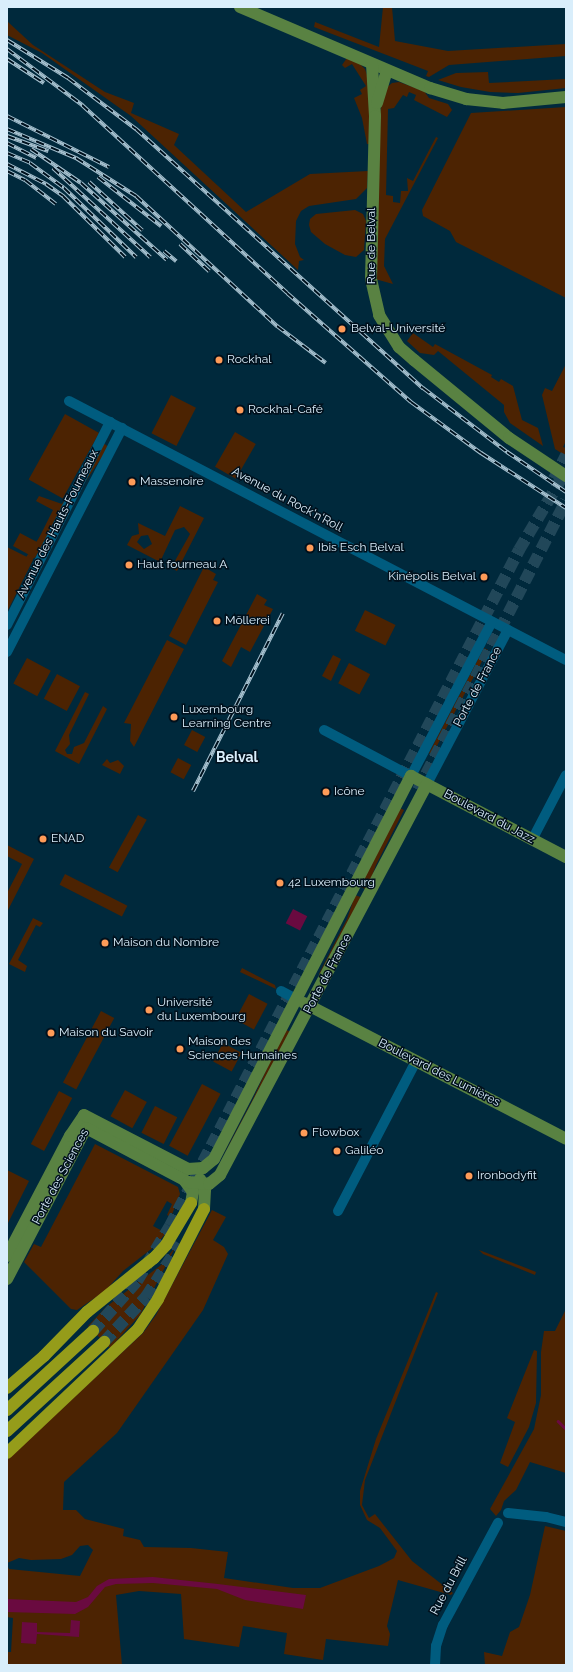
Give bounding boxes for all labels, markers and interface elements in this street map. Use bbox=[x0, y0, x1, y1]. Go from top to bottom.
street label: Rue de Belval bbox=[365, 208, 379, 284]
place label: Belval-Université bbox=[351, 322, 445, 336]
marker: Belval-Université bbox=[336, 323, 348, 335]
place label: Rockhal bbox=[227, 353, 272, 367]
marker: Rockhal bbox=[214, 355, 224, 365]
place label: Rockhal-Café bbox=[248, 403, 323, 417]
marker: Rockhal-Café bbox=[235, 405, 245, 415]
street label: Avenue des Hauts-Fourneaux bbox=[14, 447, 102, 601]
street label: Avenue du Rock'n'Roll bbox=[229, 465, 345, 535]
place label: Massenoire bbox=[140, 475, 203, 489]
marker: Massenoire bbox=[127, 477, 137, 487]
place label: Ibis Esch Belval bbox=[318, 541, 404, 555]
marker: Ibis Esch Belval bbox=[305, 543, 315, 553]
place label: Haut fourneau A bbox=[137, 558, 228, 572]
marker: Haut fourneau A bbox=[124, 560, 134, 570]
place label: Kinépolis Belval bbox=[388, 570, 476, 584]
marker: Kinépolis Belval bbox=[479, 572, 489, 582]
place label: Möllerei bbox=[225, 614, 270, 628]
marker: Möllerei bbox=[212, 616, 222, 626]
street label: Porte de France bbox=[451, 645, 505, 729]
place label: Luxembourg Learning Centre bbox=[182, 703, 271, 731]
marker: Luxembourg Learning Centre bbox=[169, 712, 179, 722]
district label: Belval bbox=[216, 749, 258, 765]
place label: Icône bbox=[334, 785, 365, 799]
marker: Icône bbox=[321, 787, 331, 797]
street label: Boulevard du Jazz bbox=[441, 787, 537, 847]
place label: ENAD bbox=[51, 832, 84, 846]
marker: ENAD bbox=[38, 834, 48, 844]
place label: 42 Luxembourg bbox=[288, 876, 375, 890]
marker: 42 Luxembourg bbox=[275, 878, 285, 888]
street label: Porte de France bbox=[301, 932, 355, 1016]
place label: Maison du Nombre bbox=[113, 936, 219, 950]
marker: Maison du Nombre bbox=[100, 938, 110, 948]
place label: Université du Luxembourg bbox=[157, 996, 246, 1024]
marker: Université du Luxembourg bbox=[144, 1005, 154, 1015]
place label: Maison du Savoir bbox=[59, 1026, 153, 1040]
marker: Maison du Savoir bbox=[46, 1028, 56, 1038]
place label: Maison des Sciences Humaines bbox=[188, 1035, 297, 1063]
street label: Boulevard des Lumières bbox=[376, 1036, 502, 1110]
marker: Maison des Sciences Humaines bbox=[175, 1044, 185, 1054]
place label: Flowbox bbox=[312, 1126, 359, 1140]
street label: Porte des Sciences bbox=[30, 1127, 92, 1227]
marker: Flowbox bbox=[299, 1128, 309, 1138]
place label: Galiléo bbox=[345, 1144, 383, 1158]
marker: Galiléo bbox=[332, 1146, 342, 1156]
place label: Ironbodyfit bbox=[477, 1169, 537, 1183]
marker: Ironbodyfit bbox=[464, 1171, 474, 1181]
street label: Rue du Brill bbox=[428, 1554, 470, 1618]

